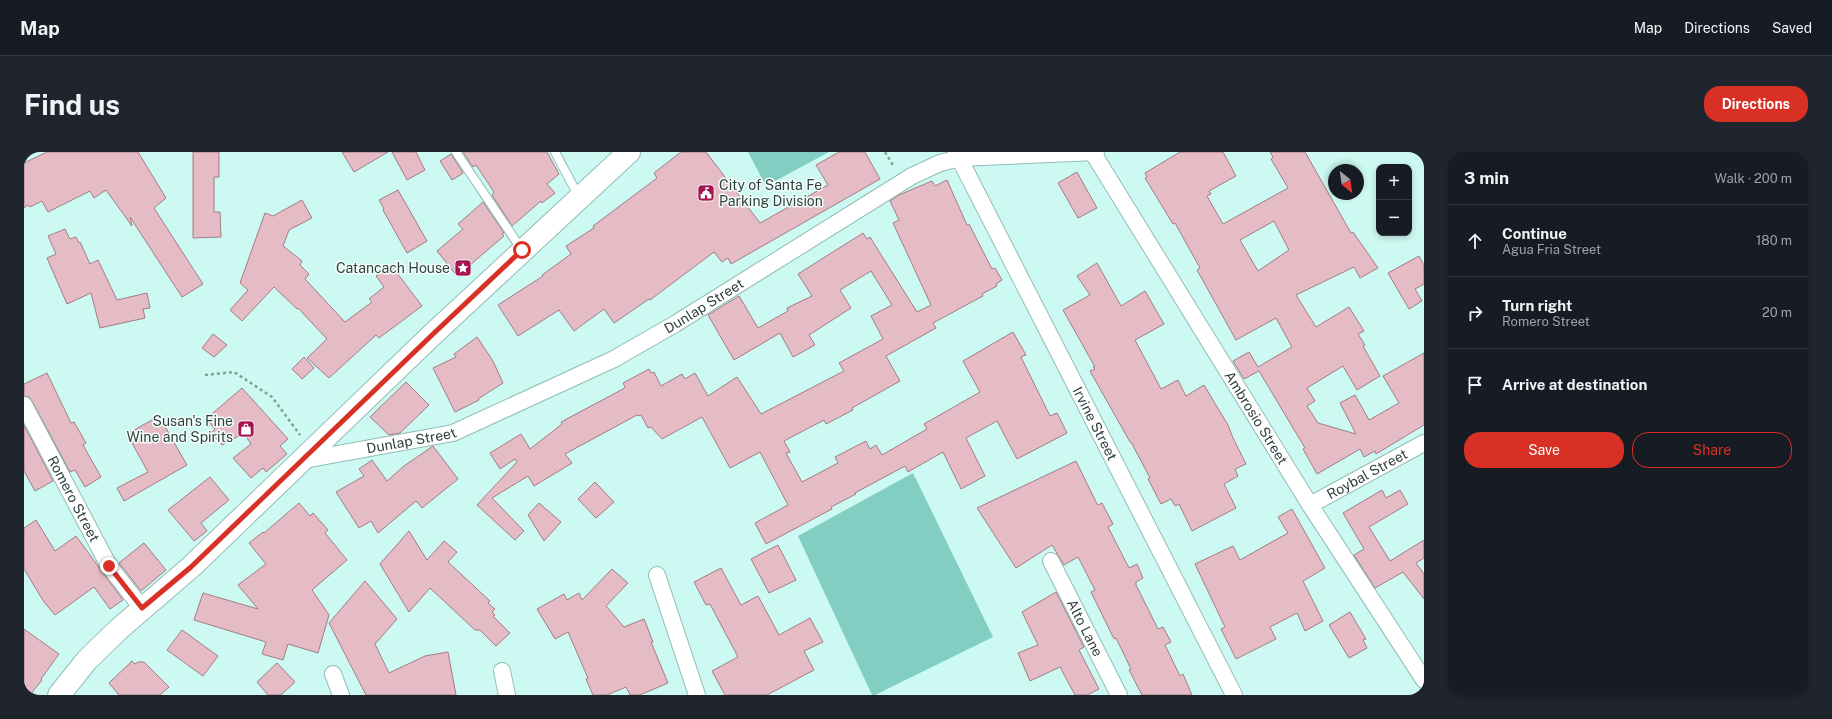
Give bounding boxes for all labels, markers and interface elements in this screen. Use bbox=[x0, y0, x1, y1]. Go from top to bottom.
text: Map bbox=[20, 17, 60, 39]
text: Map bbox=[1634, 20, 1662, 36]
text: Directions bbox=[1684, 20, 1750, 36]
text: Saved bbox=[1772, 20, 1812, 36]
button: Directions bbox=[1704, 86, 1808, 122]
text: Find us bbox=[24, 88, 120, 121]
north arrow bbox=[1328, 164, 1364, 200]
map controls bbox=[1376, 164, 1412, 236]
button: + bbox=[1376, 164, 1412, 200]
text: 3 min bbox=[1464, 168, 1509, 188]
text: Walk · 200 m bbox=[1715, 171, 1792, 186]
place label: City of Santa Fe Parking Division bbox=[719, 177, 823, 209]
public building icon: City of Santa Fe Parking Division bbox=[696, 183, 716, 203]
button: − bbox=[1376, 200, 1412, 236]
text: Continue bbox=[1502, 225, 1567, 242]
icon: ahead bbox=[1464, 230, 1486, 252]
text: 180 m bbox=[1756, 233, 1792, 248]
route start bbox=[513, 241, 531, 259]
text: Agua Fria Street bbox=[1502, 242, 1601, 257]
place icon: Catancach House bbox=[453, 258, 473, 278]
place label: Catancach House bbox=[336, 260, 450, 276]
street label: Dunlap Street bbox=[661, 275, 747, 337]
text: Turn right bbox=[1502, 297, 1572, 314]
icon: right bbox=[1464, 302, 1486, 324]
text: 20 m bbox=[1762, 305, 1792, 320]
text: Romero Street bbox=[1502, 314, 1590, 329]
street label: Ambrosio Street bbox=[1221, 368, 1291, 467]
icon: arrive bbox=[1464, 374, 1486, 396]
text: Arrive at destination bbox=[1502, 376, 1647, 393]
street label: Irvine Street bbox=[1070, 384, 1120, 463]
place label: Susan's Fine Wine and Spirits bbox=[126, 413, 233, 445]
shop icon: Susan's Fine Wine and Spirits bbox=[236, 419, 256, 439]
street label: Dunlap Street bbox=[365, 425, 459, 457]
button: Save bbox=[1464, 432, 1624, 468]
button: Share bbox=[1632, 432, 1792, 468]
street label: Roybal Street bbox=[1324, 446, 1410, 502]
street label: Romero Street bbox=[44, 453, 103, 544]
route end bbox=[100, 557, 118, 575]
street label: Alto Lane bbox=[1064, 597, 1106, 659]

